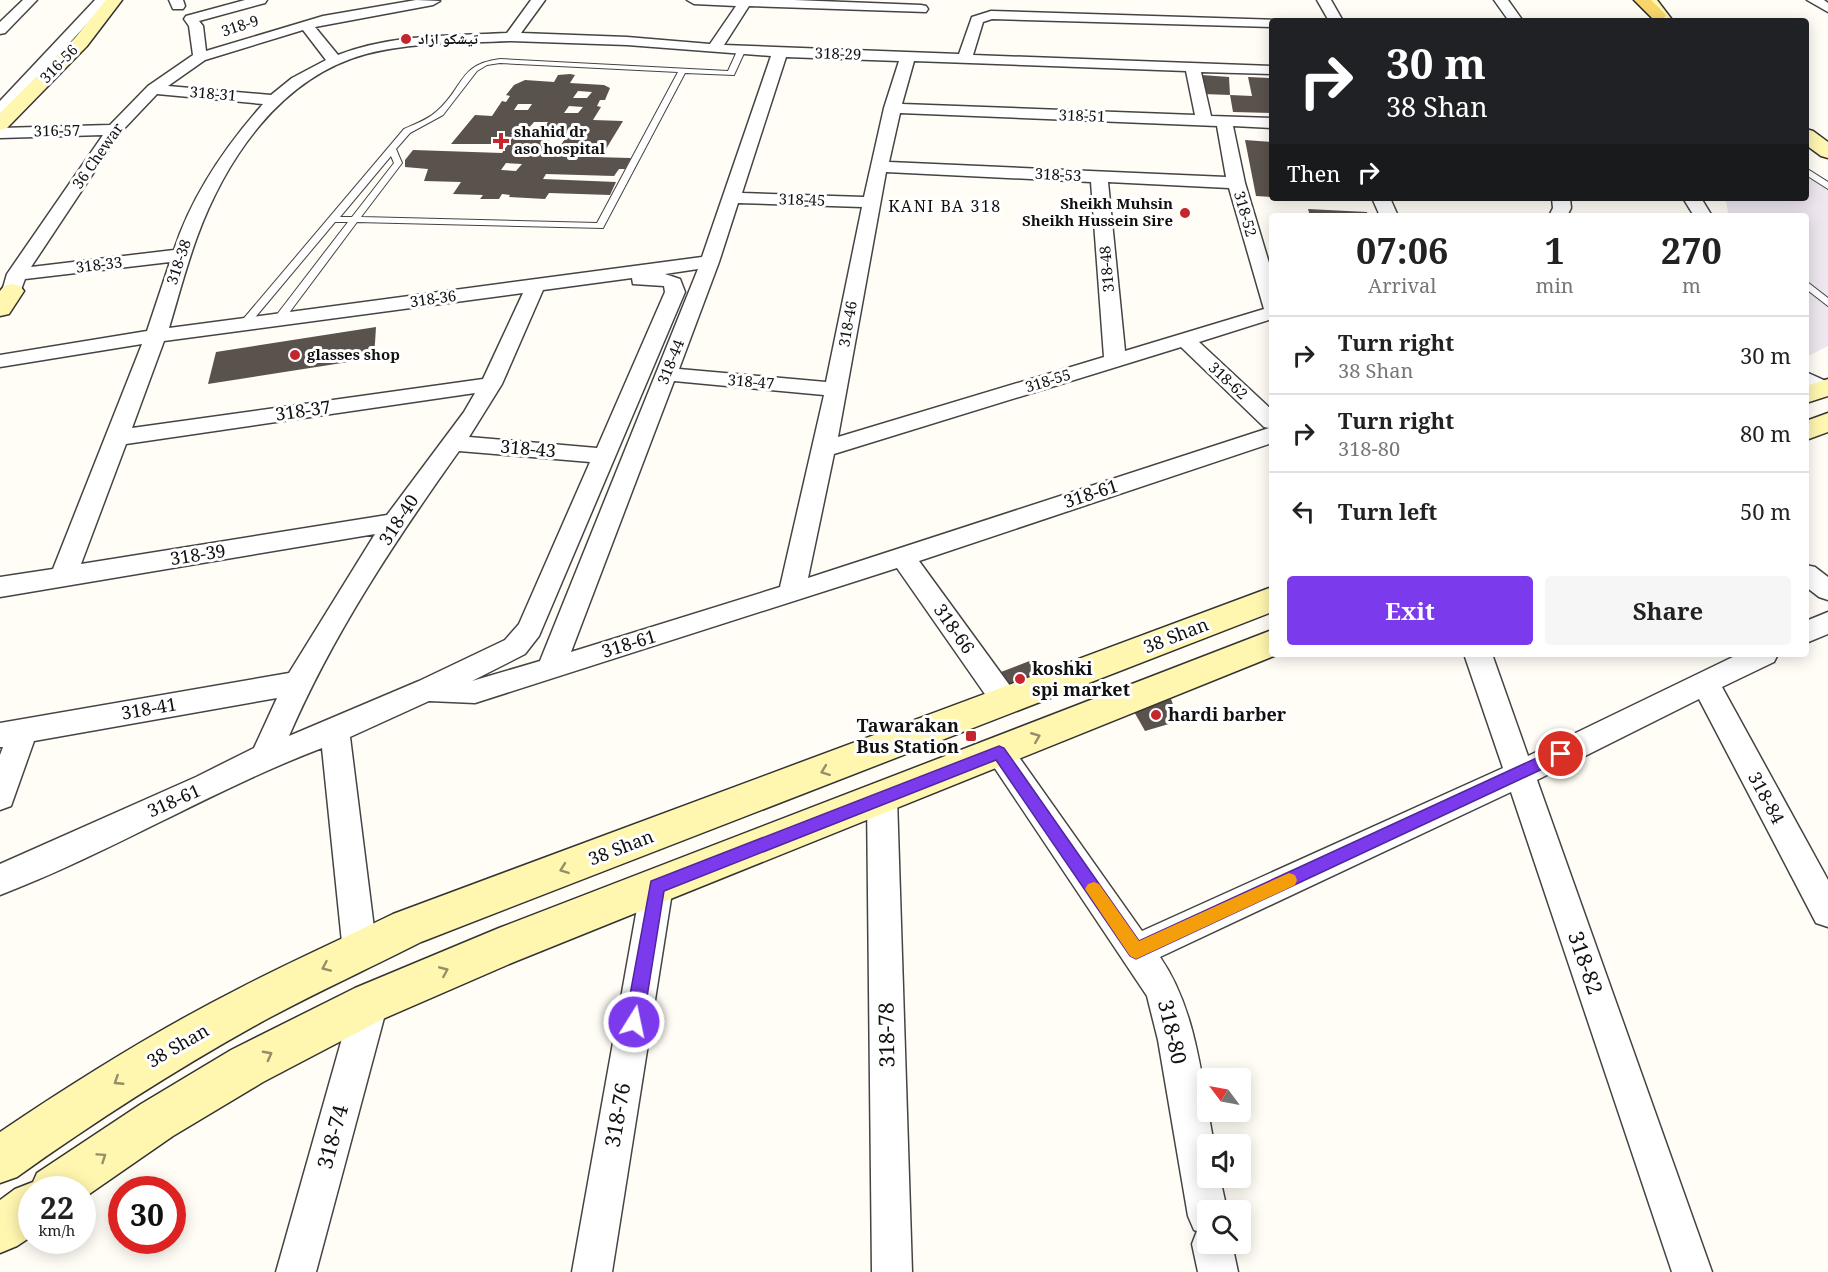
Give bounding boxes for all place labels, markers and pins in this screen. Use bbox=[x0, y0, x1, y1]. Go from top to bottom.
place label: تيشكو ازاد bbox=[418, 28, 478, 48]
marker: تيشكو ازاد bbox=[399, 32, 413, 46]
place label: shahid dr aso hospital bbox=[514, 121, 606, 158]
marker: shahid dr aso hospital bbox=[492, 132, 510, 150]
place label: Sheikh Muhsin Sheikh Hussein Sire bbox=[1022, 193, 1173, 230]
marker: Sheikh Muhsin Sheikh Hussein Sire bbox=[1178, 206, 1192, 220]
place label: glasses shop bbox=[307, 344, 400, 364]
marker: glasses shop bbox=[288, 348, 302, 362]
place label: koshki spi market bbox=[1032, 656, 1130, 701]
marker: koshki spi market bbox=[1013, 672, 1027, 686]
place label: hardi barber bbox=[1168, 702, 1287, 726]
marker: hardi barber bbox=[1149, 708, 1163, 722]
place label: Tawarakan Bus Station bbox=[856, 713, 959, 758]
pin bbox=[1535, 728, 1586, 779]
marker: Tawarakan Bus Station bbox=[964, 729, 978, 743]

